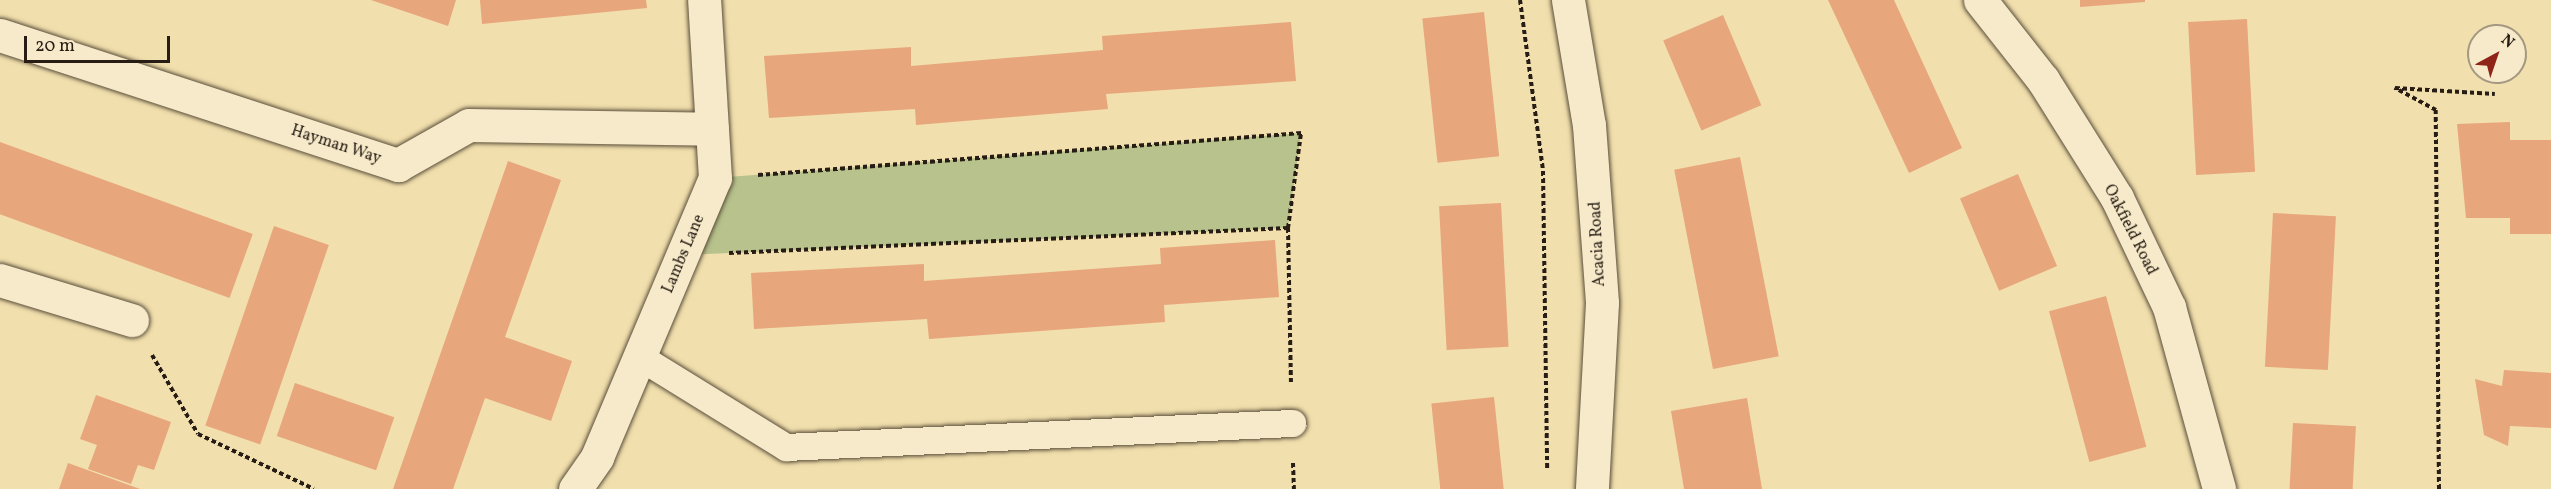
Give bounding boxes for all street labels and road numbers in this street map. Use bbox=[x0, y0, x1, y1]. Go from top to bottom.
street label: Hayman Way bbox=[288, 121, 384, 169]
street label: Oakfield Road bbox=[2099, 181, 2161, 279]
street label: Acacia Road bbox=[1586, 201, 1610, 287]
street label: Lambs Lane bbox=[659, 212, 709, 296]

